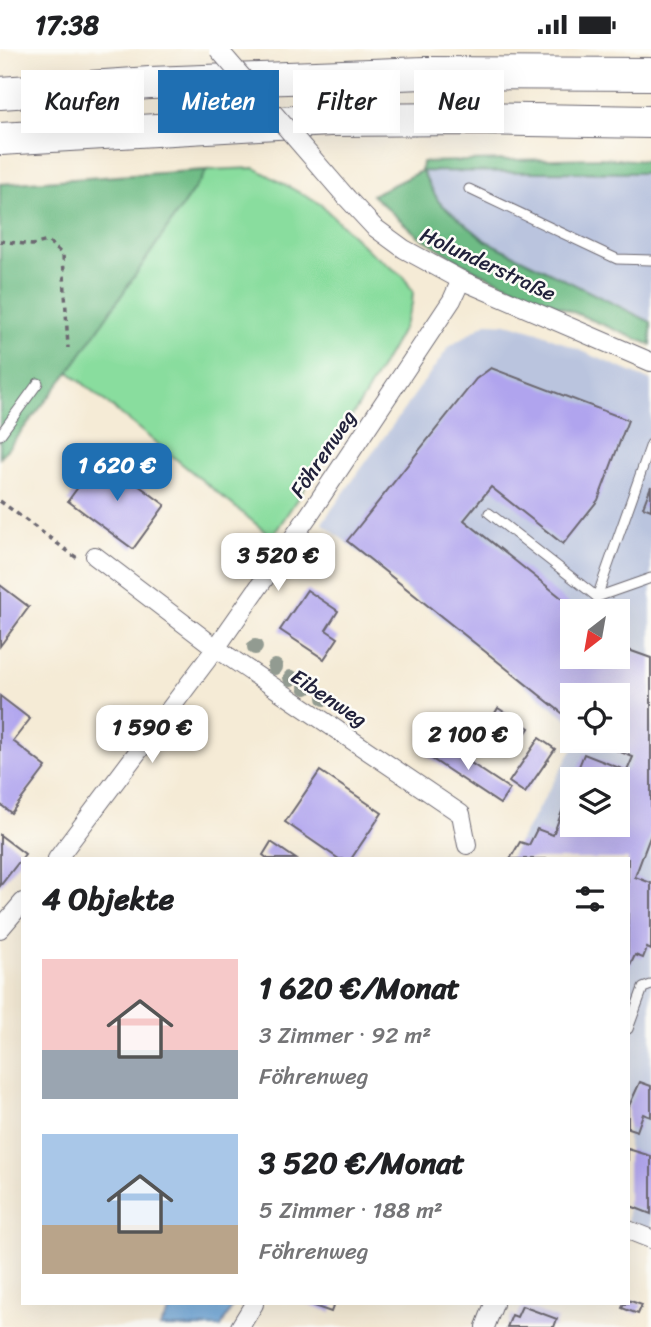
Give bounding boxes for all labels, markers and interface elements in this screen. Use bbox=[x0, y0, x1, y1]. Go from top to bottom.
text: 17:38 bbox=[35, 2, 99, 48]
chip: Kaufen bbox=[21, 70, 144, 133]
chip: Mieten bbox=[158, 70, 279, 133]
chip: Filter bbox=[293, 70, 400, 133]
chip: Neu bbox=[414, 70, 504, 133]
street label: Holunderstraße bbox=[414, 216, 563, 312]
street label: Föhrenweg bbox=[279, 402, 367, 506]
pin: 1 620 € bbox=[52, 443, 182, 503]
text: 1 620 € bbox=[78, 445, 156, 486]
pin: 3 520 € bbox=[213, 533, 343, 593]
text: 3 520 € bbox=[237, 535, 319, 576]
north arrow bbox=[560, 599, 630, 669]
map controls bbox=[560, 599, 630, 837]
street label: Eibenweg bbox=[283, 658, 376, 738]
button: locate bbox=[560, 683, 630, 753]
pin: 1 590 € bbox=[87, 705, 217, 765]
text: 1 590 € bbox=[112, 707, 192, 748]
pin: 2 100 € bbox=[403, 713, 533, 772]
text: 2 100 € bbox=[428, 714, 508, 755]
button: layers bbox=[560, 767, 630, 837]
text: 4 Objekte bbox=[42, 872, 174, 926]
icon: filters bbox=[571, 880, 609, 918]
text: 1 620 €/Monat bbox=[259, 961, 460, 1015]
icon: home bbox=[98, 987, 182, 1071]
text: 3 Zimmer · 92 m² bbox=[259, 1015, 431, 1056]
text: Föhrenweg bbox=[259, 1056, 368, 1097]
text: 3 520 €/Monat bbox=[259, 1136, 465, 1190]
icon: home bbox=[98, 1162, 182, 1246]
text: 5 Zimmer · 188 m² bbox=[259, 1190, 443, 1231]
text: Föhrenweg bbox=[259, 1231, 368, 1272]

